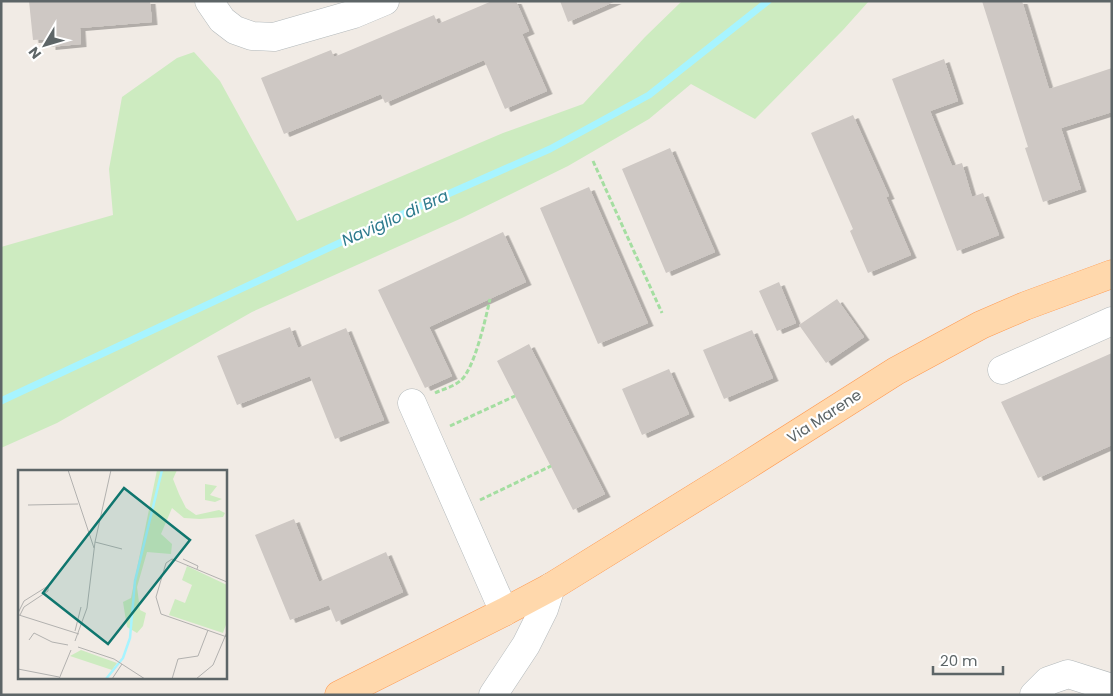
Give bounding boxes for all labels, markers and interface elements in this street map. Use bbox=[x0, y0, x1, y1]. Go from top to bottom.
north arrow bbox=[20, 20, 70, 70]
text: N bbox=[24, 43, 46, 63]
water label: Naviglio di Bra bbox=[338, 184, 452, 252]
street label: Via Marene bbox=[783, 384, 865, 448]
inset map bbox=[18, 470, 226, 678]
scale bar bbox=[933, 644, 1003, 676]
text: 20 m bbox=[940, 650, 978, 671]

